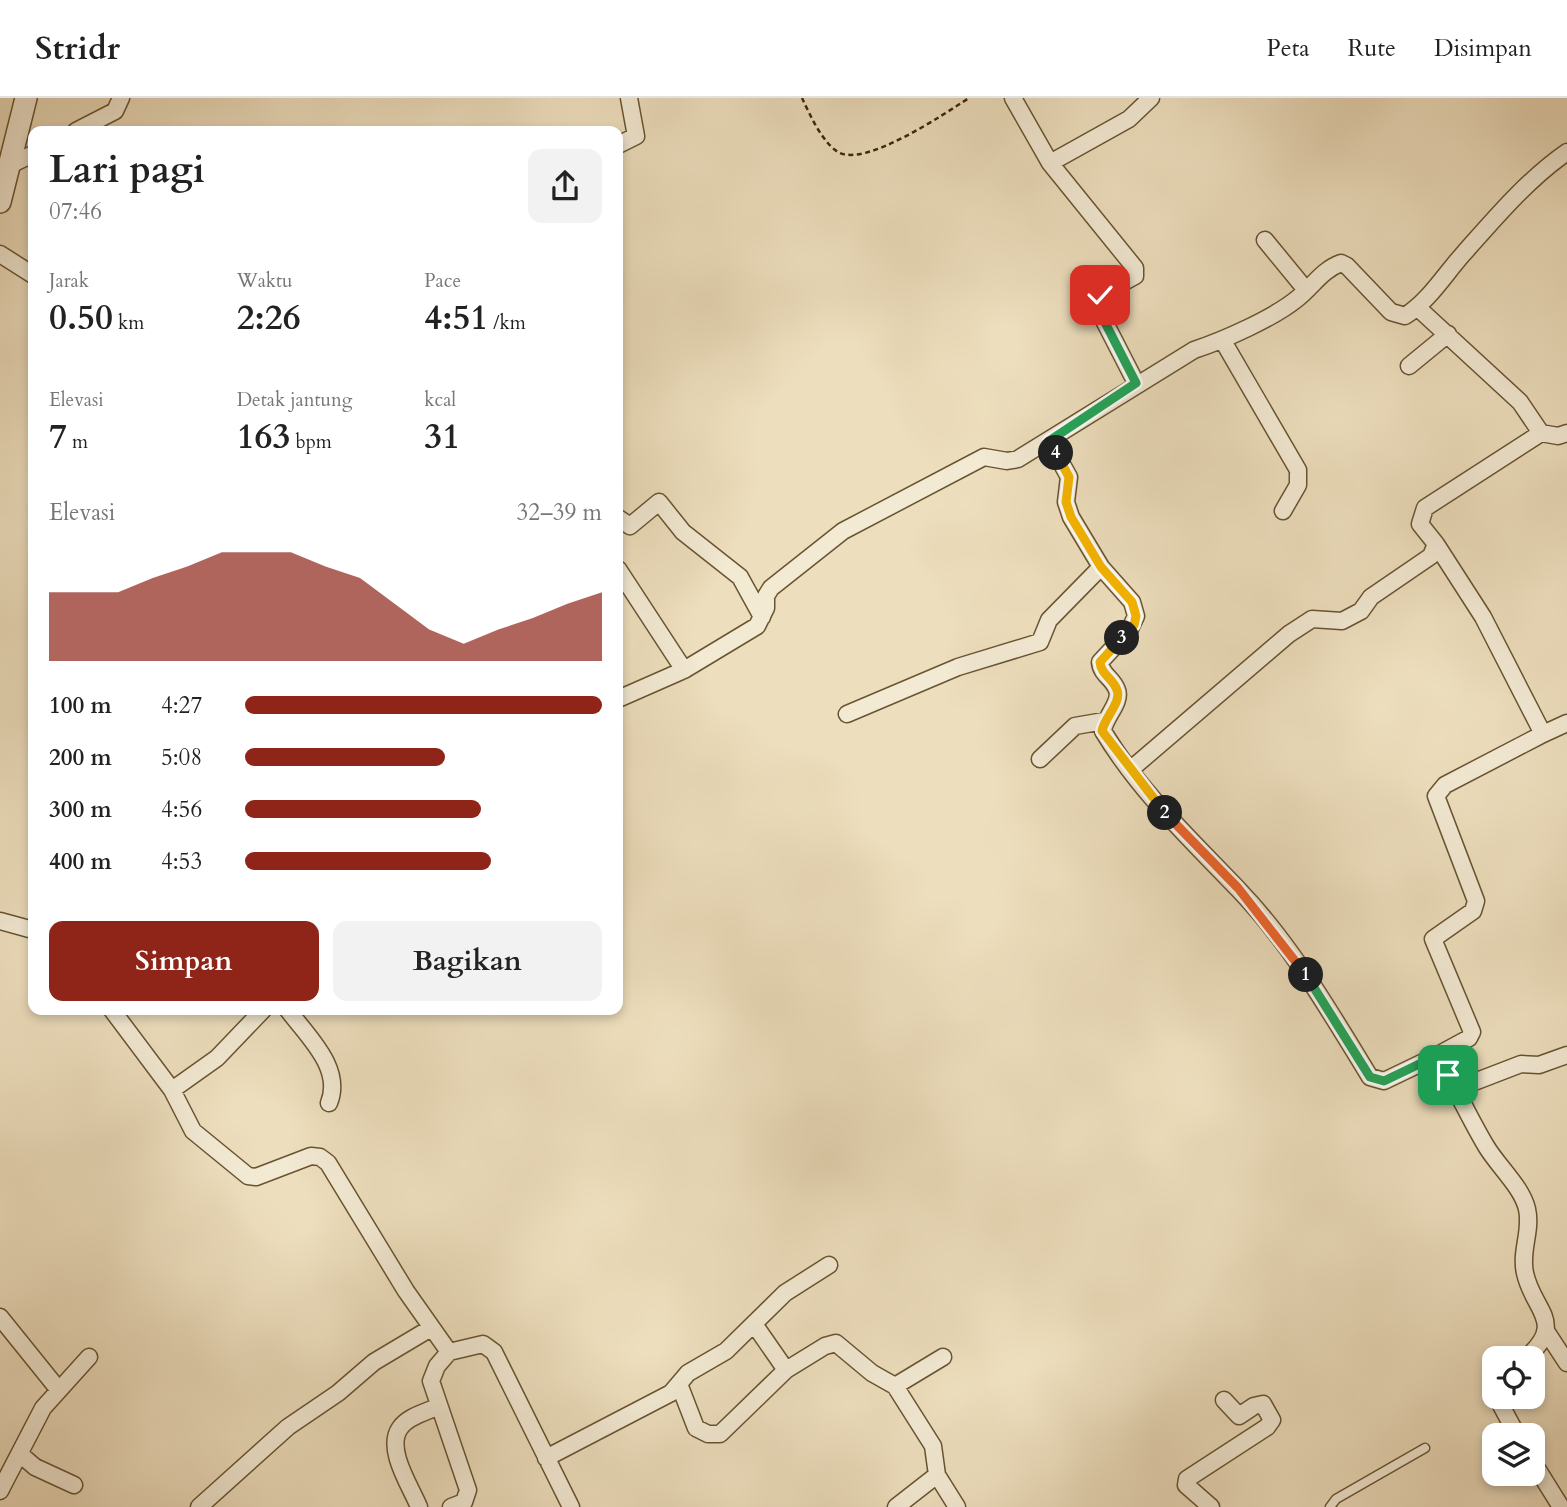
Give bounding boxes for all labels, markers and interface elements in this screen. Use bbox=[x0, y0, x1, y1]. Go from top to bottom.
text: Stridr bbox=[35, 26, 120, 71]
text: Peta bbox=[1267, 32, 1310, 65]
text: Rute bbox=[1348, 32, 1396, 65]
text: Disimpan bbox=[1434, 32, 1532, 65]
text: Lari pagi bbox=[49, 144, 205, 196]
button: share bbox=[528, 149, 602, 223]
text: 07:46 bbox=[49, 196, 102, 227]
pin bbox=[1070, 265, 1130, 325]
text: Jarak bbox=[49, 268, 89, 294]
text: Waktu bbox=[237, 268, 292, 294]
text: Pace bbox=[424, 268, 461, 294]
icon: check bbox=[1081, 276, 1119, 314]
text: 0.50 bbox=[49, 294, 113, 342]
text: 2:26 bbox=[237, 294, 301, 342]
text: 4:51 bbox=[424, 294, 488, 342]
text: km bbox=[113, 310, 144, 336]
text: /km bbox=[488, 310, 526, 336]
text: Elevasi bbox=[49, 387, 104, 413]
text: Detak jantung bbox=[237, 387, 352, 413]
text: kcal bbox=[424, 387, 456, 413]
text: 7 bbox=[49, 413, 67, 461]
text: 163 bbox=[237, 413, 290, 461]
text: 31 bbox=[424, 413, 460, 461]
text: m bbox=[67, 429, 88, 455]
text: bpm bbox=[290, 429, 332, 455]
pin: 4 bbox=[1038, 436, 1074, 470]
text: 4 bbox=[1051, 439, 1060, 465]
text: Elevasi bbox=[49, 497, 115, 528]
text: 32–39 m bbox=[517, 497, 602, 528]
pin: 3 bbox=[1104, 620, 1140, 656]
text: 3 bbox=[1117, 624, 1126, 650]
text: 100 m bbox=[49, 690, 112, 721]
text: 4:27 bbox=[161, 690, 202, 721]
text: 200 m bbox=[49, 742, 112, 773]
text: 5:08 bbox=[161, 742, 202, 773]
text: 300 m bbox=[49, 794, 112, 825]
text: 4:56 bbox=[161, 794, 202, 825]
pin: 2 bbox=[1148, 796, 1182, 830]
text: 2 bbox=[1160, 799, 1169, 825]
text: 400 m bbox=[49, 846, 112, 877]
text: 4:53 bbox=[161, 846, 202, 877]
button: Simpan bbox=[49, 921, 319, 1001]
button: Bagikan bbox=[333, 921, 602, 1001]
pin: 1 bbox=[1288, 958, 1324, 992]
text: 1 bbox=[1301, 961, 1310, 987]
pin bbox=[1418, 1045, 1478, 1105]
icon: arrive bbox=[1429, 1056, 1467, 1094]
map controls bbox=[1482, 1346, 1545, 1486]
button: locate bbox=[1482, 1346, 1545, 1409]
button: layers bbox=[1482, 1423, 1545, 1486]

